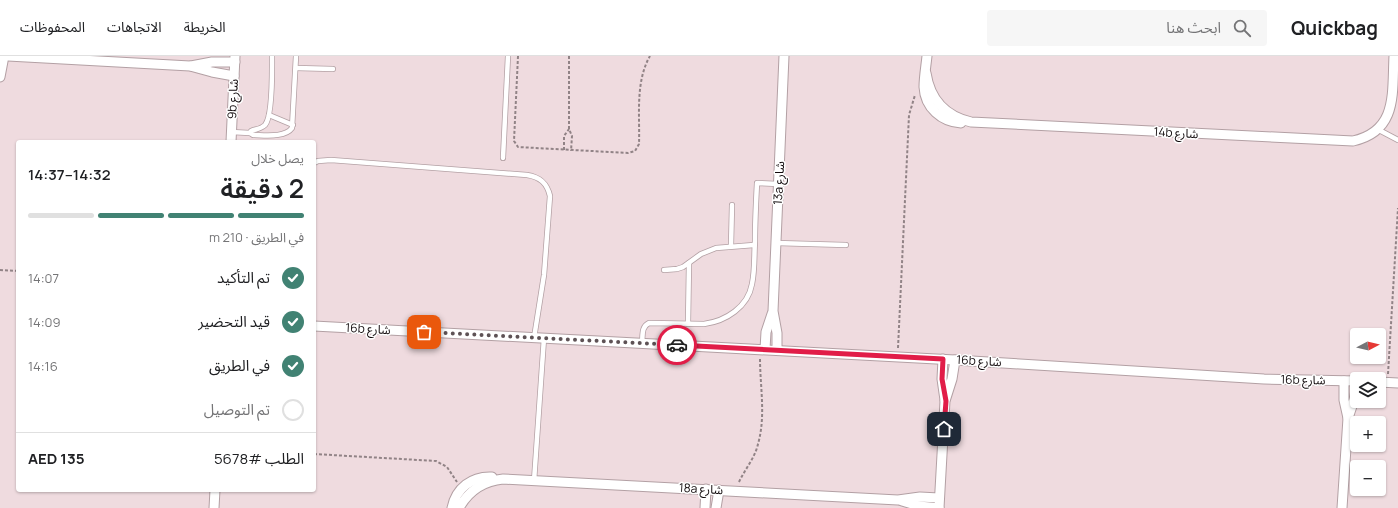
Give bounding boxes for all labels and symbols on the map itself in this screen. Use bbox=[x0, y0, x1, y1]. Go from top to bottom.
street label: 9b شارع bbox=[223, 78, 243, 120]
street label: 14b شارع bbox=[1153, 123, 1199, 143]
street label: 13a شارع bbox=[769, 161, 789, 205]
pin bbox=[407, 315, 441, 349]
street label: 16b شارع bbox=[345, 319, 391, 339]
courier bbox=[657, 325, 697, 365]
north arrow bbox=[1350, 328, 1386, 364]
street label: 16b شارع bbox=[956, 351, 1002, 371]
street label: 16b شارع bbox=[1280, 371, 1326, 389]
pin bbox=[927, 412, 961, 446]
street label: 18a شارع bbox=[679, 479, 723, 499]

